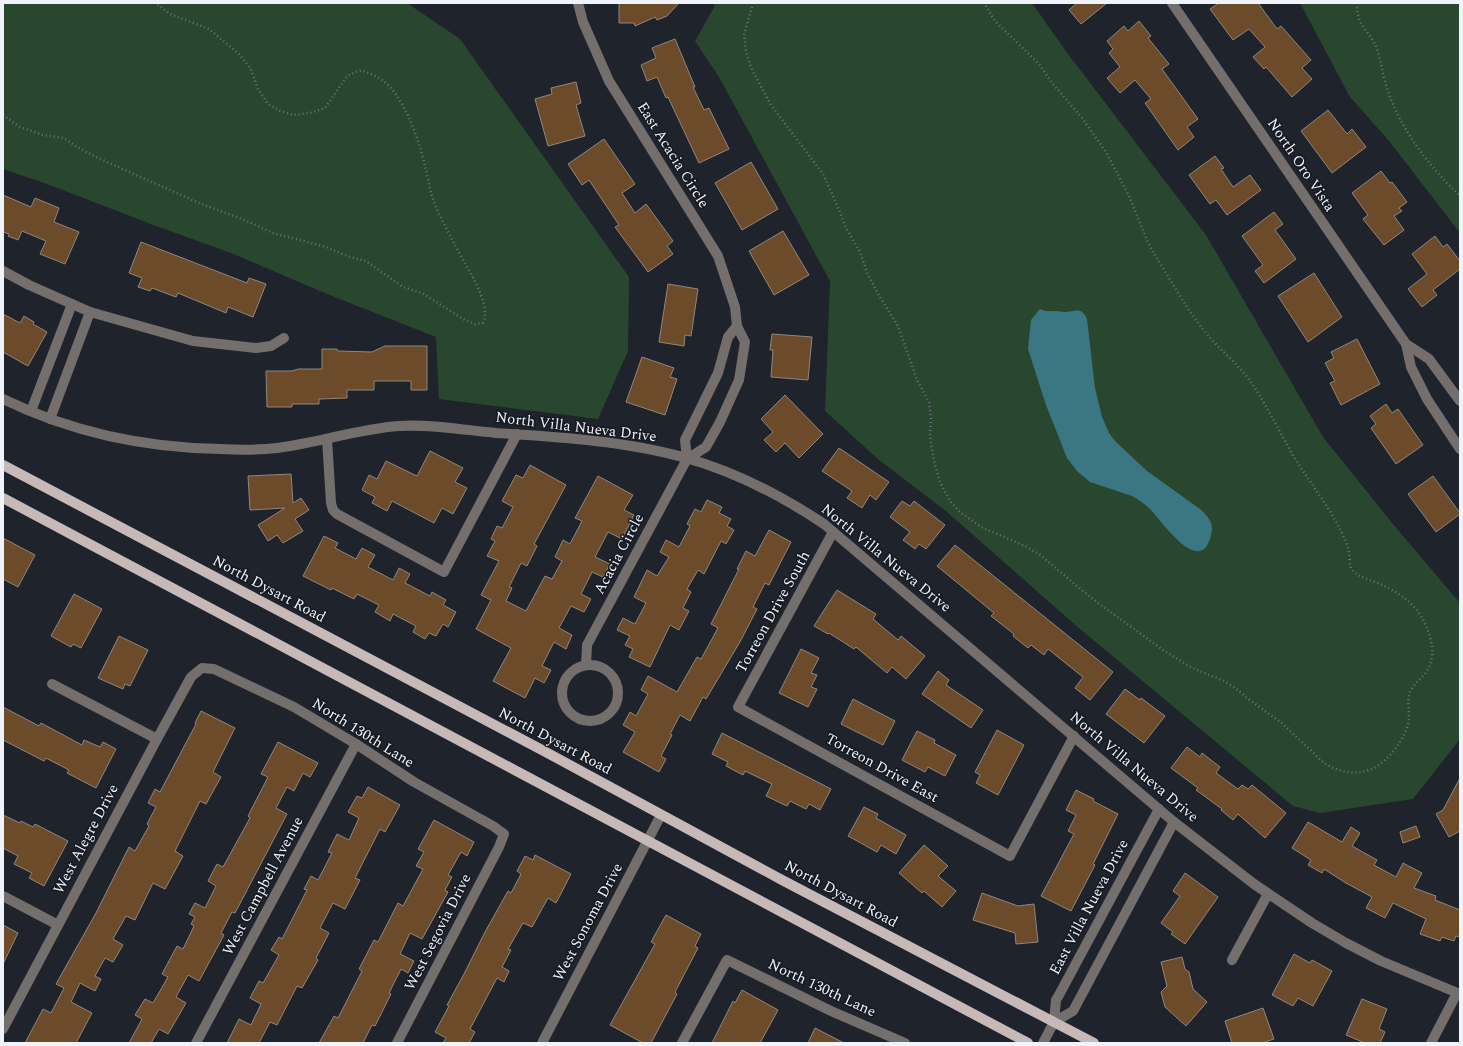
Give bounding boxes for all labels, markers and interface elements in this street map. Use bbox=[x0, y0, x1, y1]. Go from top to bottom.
street label: East Acacia Circle bbox=[631, 97, 715, 213]
street label: North Oro Vista bbox=[1261, 114, 1341, 217]
street label: North Villa Nueva Drive bbox=[494, 406, 658, 448]
street label: North Villa Nueva Drive bbox=[816, 498, 956, 618]
street label: Acacia Circle bbox=[588, 509, 650, 599]
street label: Torreon Drive South bbox=[730, 546, 816, 677]
street label: North Dysart Road bbox=[208, 549, 330, 629]
street label: North 130th Lane bbox=[307, 692, 419, 774]
street label: North Dysart Road bbox=[494, 701, 616, 781]
street label: North Villa Nueva Drive bbox=[1064, 706, 1204, 828]
street label: Torreon Drive East bbox=[821, 727, 943, 809]
street label: West Alegre Drive bbox=[47, 780, 125, 898]
street label: West Campbell Avenue bbox=[217, 812, 309, 960]
street label: East Villa Nueva Drive bbox=[1043, 835, 1135, 979]
street label: North Dysart Road bbox=[780, 854, 902, 934]
street label: West Sonoma Drive bbox=[547, 859, 629, 985]
street label: West Segovia Drive bbox=[399, 870, 477, 994]
street label: North 130th Lane bbox=[764, 953, 880, 1023]

